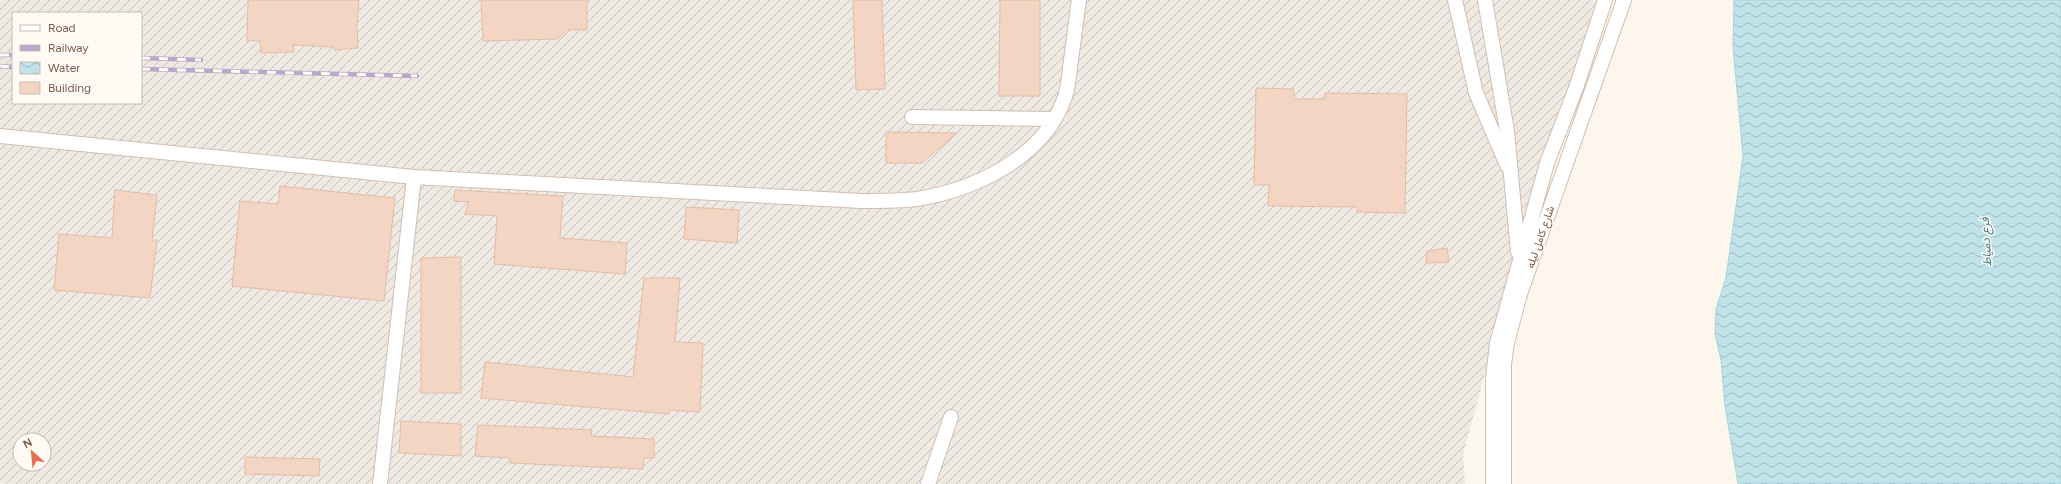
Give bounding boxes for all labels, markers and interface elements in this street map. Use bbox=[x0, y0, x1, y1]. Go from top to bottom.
legend bbox=[12, 12, 142, 104]
text: Road bbox=[48, 21, 76, 35]
text: Railway bbox=[48, 41, 89, 55]
text: Water bbox=[48, 61, 80, 75]
text: Building bbox=[48, 81, 91, 95]
street label: شارع كامل ليله bbox=[1524, 204, 1558, 270]
water label: فرع دمياط bbox=[1978, 217, 1996, 267]
north arrow bbox=[12, 432, 52, 472]
text: N bbox=[21, 436, 34, 451]

